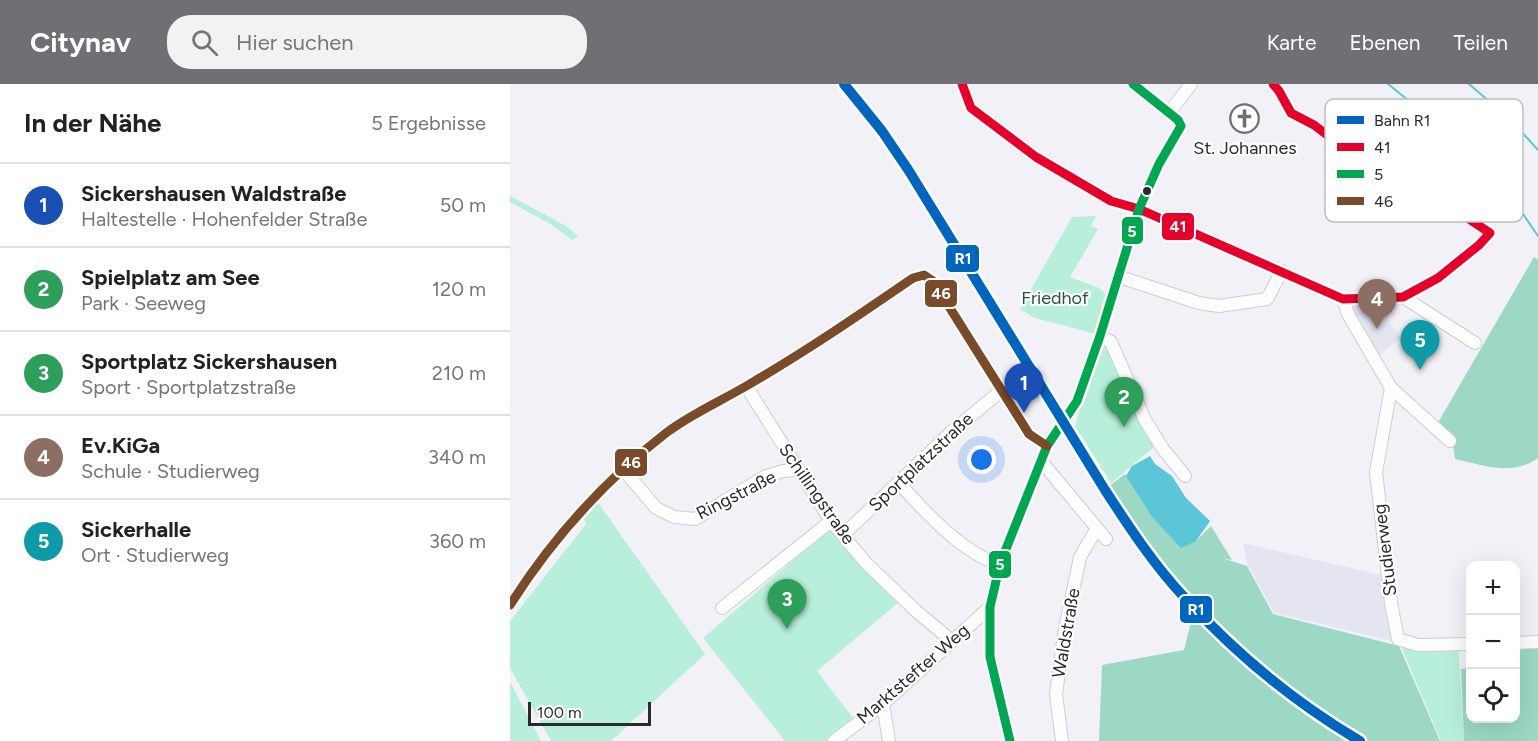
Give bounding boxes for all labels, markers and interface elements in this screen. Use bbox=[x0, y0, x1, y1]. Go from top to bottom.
search box bbox=[167, 15, 587, 69]
text: Citynav bbox=[30, 25, 131, 59]
icon: search bbox=[188, 26, 221, 59]
text: Hier suchen bbox=[236, 29, 354, 56]
text: Karte bbox=[1267, 30, 1316, 55]
text: Ebenen bbox=[1349, 30, 1421, 55]
text: Teilen bbox=[1454, 30, 1508, 55]
legend bbox=[1325, 99, 1523, 222]
church icon: St. Johannes bbox=[1229, 103, 1261, 135]
text: In der Nähe bbox=[24, 107, 161, 139]
text: 5 Ergebnisse bbox=[371, 111, 486, 135]
text: Bahn R1 bbox=[1374, 111, 1430, 130]
place label: St. Johannes bbox=[1193, 137, 1297, 159]
text: 41 bbox=[1374, 138, 1391, 157]
text: 5 bbox=[1374, 165, 1383, 184]
text: Sickershausen Waldstraße bbox=[81, 180, 346, 207]
unlabelled marker bbox=[1141, 185, 1153, 197]
text: 46 bbox=[1374, 192, 1393, 211]
text: 1 bbox=[39, 193, 48, 217]
text: 50 m bbox=[440, 193, 486, 217]
text: Haltestelle · Hohenfelder Straße bbox=[81, 207, 367, 231]
line badge: 41 bbox=[1161, 212, 1195, 241]
line badge: 5 bbox=[1121, 216, 1144, 245]
text: 41 bbox=[1170, 217, 1186, 236]
text: 5 bbox=[1127, 222, 1137, 241]
line badge: R1 bbox=[945, 244, 980, 273]
text: R1 bbox=[954, 249, 972, 268]
text: Spielplatz am See bbox=[81, 264, 260, 291]
text: 2 bbox=[38, 277, 49, 301]
text: 120 m bbox=[432, 277, 486, 301]
line badge: 46 bbox=[924, 279, 958, 308]
pin: 4 bbox=[1358, 280, 1396, 329]
text: 46 bbox=[931, 284, 951, 303]
park label: Friedhof bbox=[1021, 287, 1089, 309]
text: Park · Seeweg bbox=[81, 291, 206, 315]
pin: 5 bbox=[1400, 320, 1440, 370]
text: Sportplatz Sickershausen bbox=[81, 348, 337, 375]
text: 3 bbox=[38, 361, 49, 385]
text: 210 m bbox=[432, 361, 486, 385]
pin: 1 bbox=[1004, 364, 1044, 413]
text: Sport · Sportplatzstraße bbox=[81, 375, 296, 399]
pin: 2 bbox=[1104, 378, 1144, 427]
street label: Sportplatzstraße bbox=[864, 408, 978, 516]
text: Ev.KiGa bbox=[81, 432, 160, 459]
street label: Schillingstraße bbox=[774, 439, 860, 549]
text: 4 bbox=[37, 445, 50, 469]
text: 340 m bbox=[428, 445, 486, 469]
your location bbox=[967, 445, 996, 474]
line badge: 46 bbox=[614, 448, 648, 477]
text: 46 bbox=[621, 453, 641, 472]
text: Schule · Studierweg bbox=[81, 459, 260, 483]
street label: Ringstraße bbox=[692, 465, 780, 524]
street label: Studierweg bbox=[1368, 503, 1402, 597]
text: Sickerhalle bbox=[81, 516, 191, 543]
text: 5 bbox=[38, 529, 49, 553]
text: 360 m bbox=[429, 529, 486, 553]
text: Ort · Studierweg bbox=[81, 543, 229, 567]
line badge: 5 bbox=[988, 550, 1012, 579]
text: 5 bbox=[995, 555, 1005, 574]
map controls bbox=[1466, 561, 1520, 723]
button: + bbox=[1466, 561, 1520, 615]
pin: 3 bbox=[768, 580, 806, 629]
street label: Waldstraße bbox=[1047, 586, 1085, 680]
line badge: R1 bbox=[1179, 595, 1213, 624]
text: R1 bbox=[1187, 600, 1205, 619]
button: − bbox=[1466, 615, 1520, 669]
street label: Marktstefter Weg bbox=[852, 619, 974, 729]
button: locate bbox=[1466, 669, 1520, 723]
scale bar bbox=[528, 699, 651, 726]
text: 100 m bbox=[537, 703, 582, 722]

